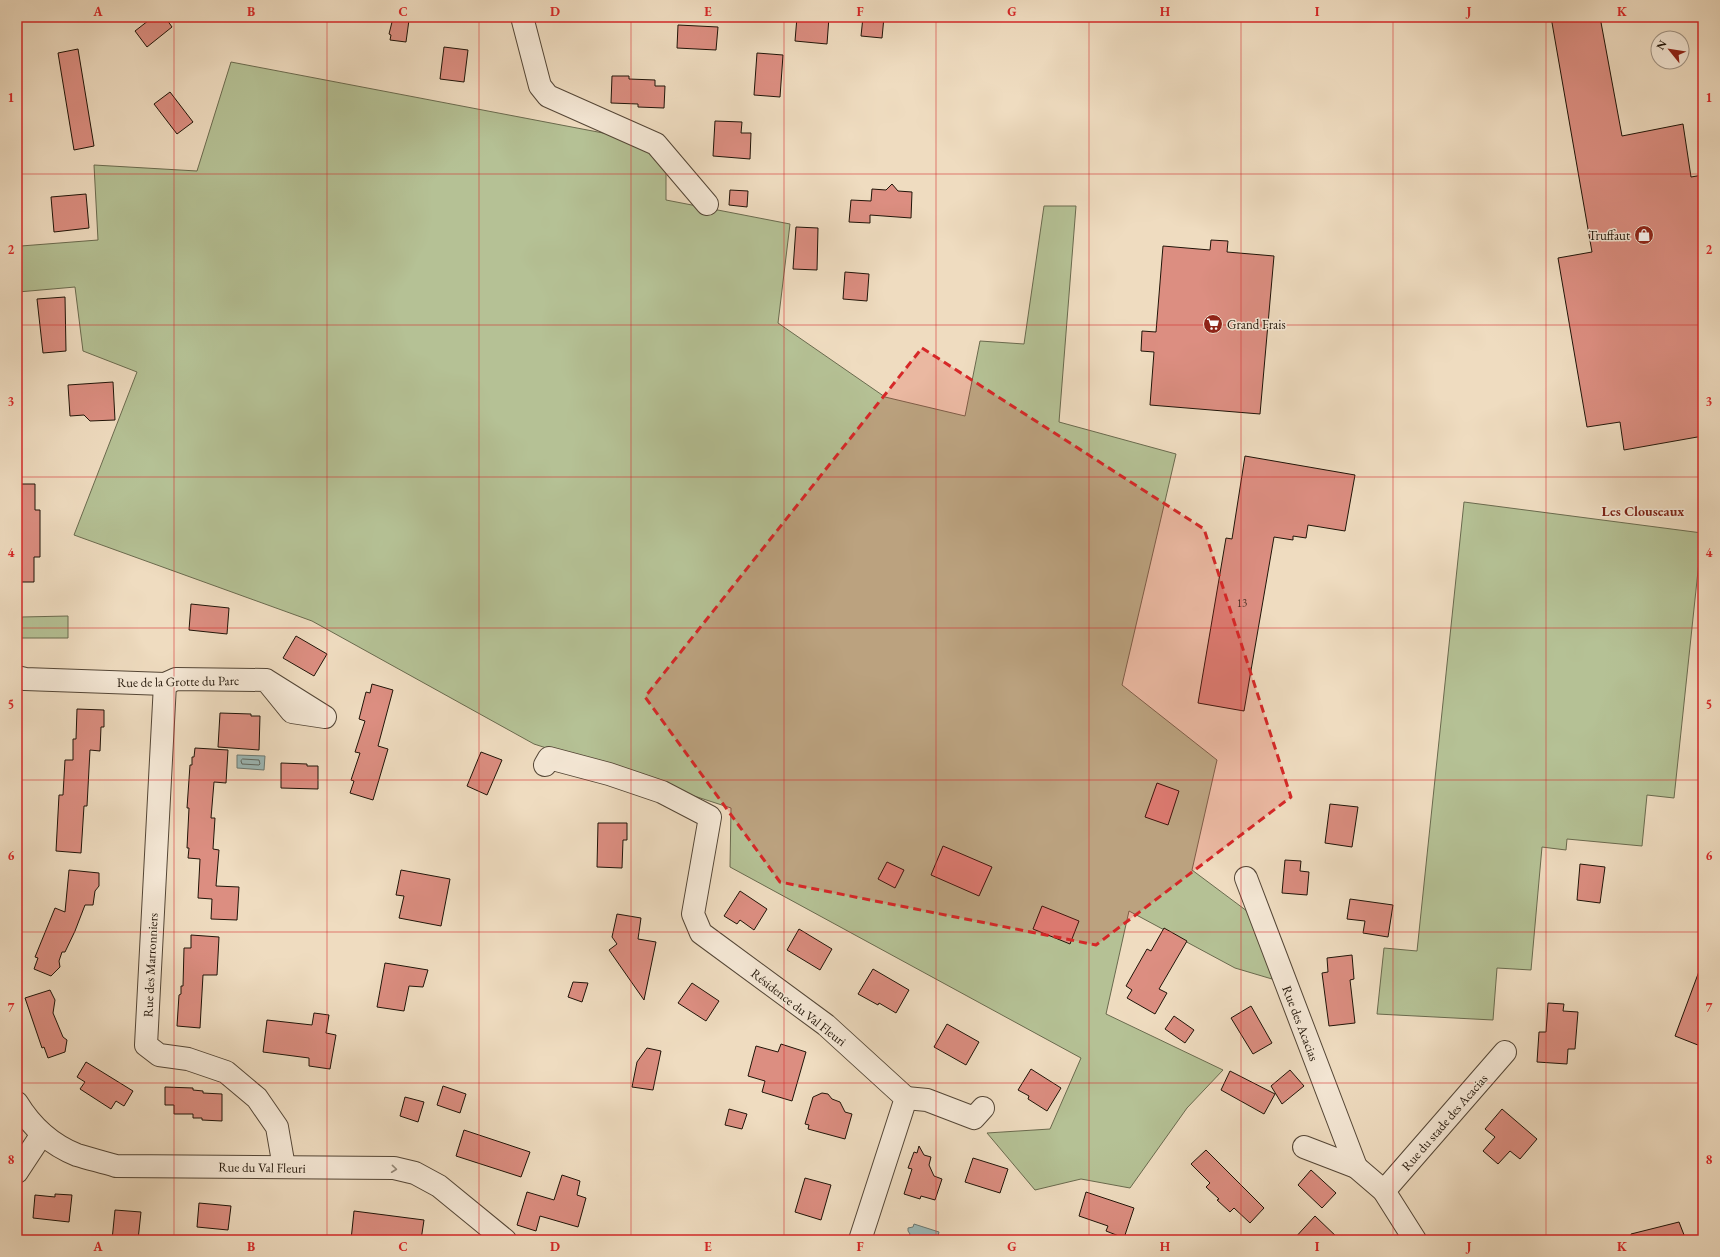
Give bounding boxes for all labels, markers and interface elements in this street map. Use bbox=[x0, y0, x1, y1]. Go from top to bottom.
text: A bbox=[92, 3, 103, 20]
text: B bbox=[247, 3, 255, 20]
text: C bbox=[398, 3, 408, 20]
text: D bbox=[550, 3, 560, 20]
text: E bbox=[704, 3, 712, 20]
text: F bbox=[856, 3, 864, 20]
text: G bbox=[1007, 3, 1017, 20]
text: H bbox=[1160, 3, 1171, 20]
text: I bbox=[1315, 3, 1320, 20]
text: J bbox=[1465, 3, 1472, 20]
text: K bbox=[1617, 3, 1628, 20]
north arrow bbox=[1650, 30, 1690, 70]
text: N bbox=[1653, 38, 1670, 52]
text: 1 bbox=[8, 89, 15, 106]
text: 1 bbox=[1706, 89, 1713, 106]
shop icon: Truffaut bbox=[1633, 224, 1655, 246]
place label: Truffaut bbox=[1588, 227, 1630, 244]
text: 2 bbox=[8, 241, 15, 258]
text: 2 bbox=[1706, 241, 1713, 258]
supermarket icon: Grand Frais bbox=[1202, 313, 1224, 335]
place label: Grand Frais bbox=[1227, 316, 1286, 333]
text: 3 bbox=[8, 393, 15, 410]
text: 3 bbox=[1706, 393, 1713, 410]
district label: Les Clouseaux bbox=[1602, 502, 1684, 520]
text: 4 bbox=[8, 544, 15, 561]
text: 4 bbox=[1706, 544, 1713, 561]
house number: 13 bbox=[1237, 596, 1247, 610]
street label: Rue de la Grotte du Parc bbox=[117, 672, 239, 691]
text: 5 bbox=[8, 696, 14, 713]
text: 5 bbox=[1706, 696, 1712, 713]
text: 6 bbox=[8, 847, 15, 864]
text: 6 bbox=[1706, 847, 1713, 864]
street label: Rue des Marronniers bbox=[139, 912, 162, 1018]
street label: Résidence du Val Fleuri bbox=[748, 965, 850, 1050]
street label: Rue des Acacias bbox=[1278, 983, 1323, 1063]
text: 7 bbox=[8, 999, 15, 1016]
text: 7 bbox=[1706, 999, 1713, 1016]
street label: Rue du stade des Acacias bbox=[1398, 1070, 1491, 1174]
text: 8 bbox=[8, 1151, 15, 1168]
text: 8 bbox=[1706, 1151, 1713, 1168]
street label: Rue du Val Fleuri bbox=[218, 1158, 306, 1177]
one-way arrow bbox=[391, 1164, 397, 1173]
text: A bbox=[92, 1238, 103, 1255]
text: B bbox=[247, 1238, 255, 1255]
text: C bbox=[398, 1238, 408, 1255]
text: D bbox=[550, 1238, 560, 1255]
text: E bbox=[704, 1238, 712, 1255]
text: F bbox=[856, 1238, 864, 1255]
text: G bbox=[1007, 1238, 1017, 1255]
text: H bbox=[1160, 1238, 1171, 1255]
text: I bbox=[1315, 1238, 1320, 1255]
text: J bbox=[1465, 1238, 1472, 1255]
text: K bbox=[1617, 1238, 1628, 1255]

